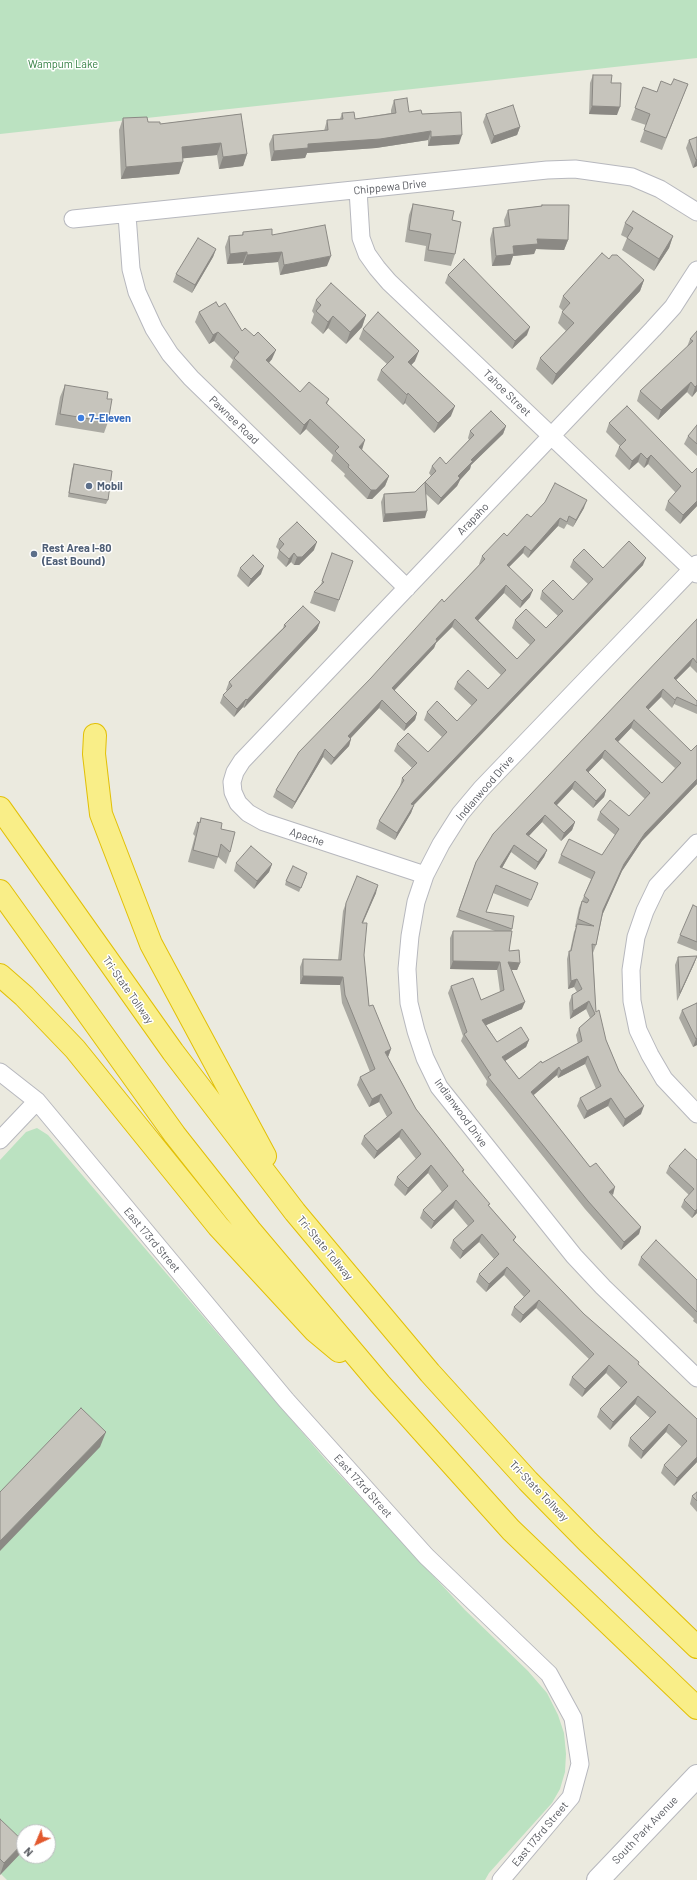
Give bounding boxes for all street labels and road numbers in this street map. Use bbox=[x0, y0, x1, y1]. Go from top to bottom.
street label: Chippewa Drive bbox=[353, 177, 427, 197]
street label: Tahoe Street bbox=[480, 367, 534, 419]
street label: Pawnee Road bbox=[206, 393, 262, 447]
street label: Arapaho bbox=[454, 500, 492, 538]
street label: Indianwood Drive bbox=[453, 753, 517, 823]
street label: Apache bbox=[288, 825, 326, 849]
street label: Tri-State Tollway bbox=[100, 954, 156, 1026]
street label: Indianwood Drive bbox=[432, 1076, 490, 1150]
street label: East 173rd Street bbox=[121, 1205, 183, 1275]
street label: Tri-State Tollway bbox=[294, 1213, 356, 1283]
street label: East 173rd Street bbox=[331, 1452, 395, 1520]
street label: Tri-State Tollway bbox=[507, 1458, 571, 1524]
street label: South Park Avenue bbox=[609, 1793, 681, 1867]
street label: East 173rd Street bbox=[509, 1799, 571, 1869]

